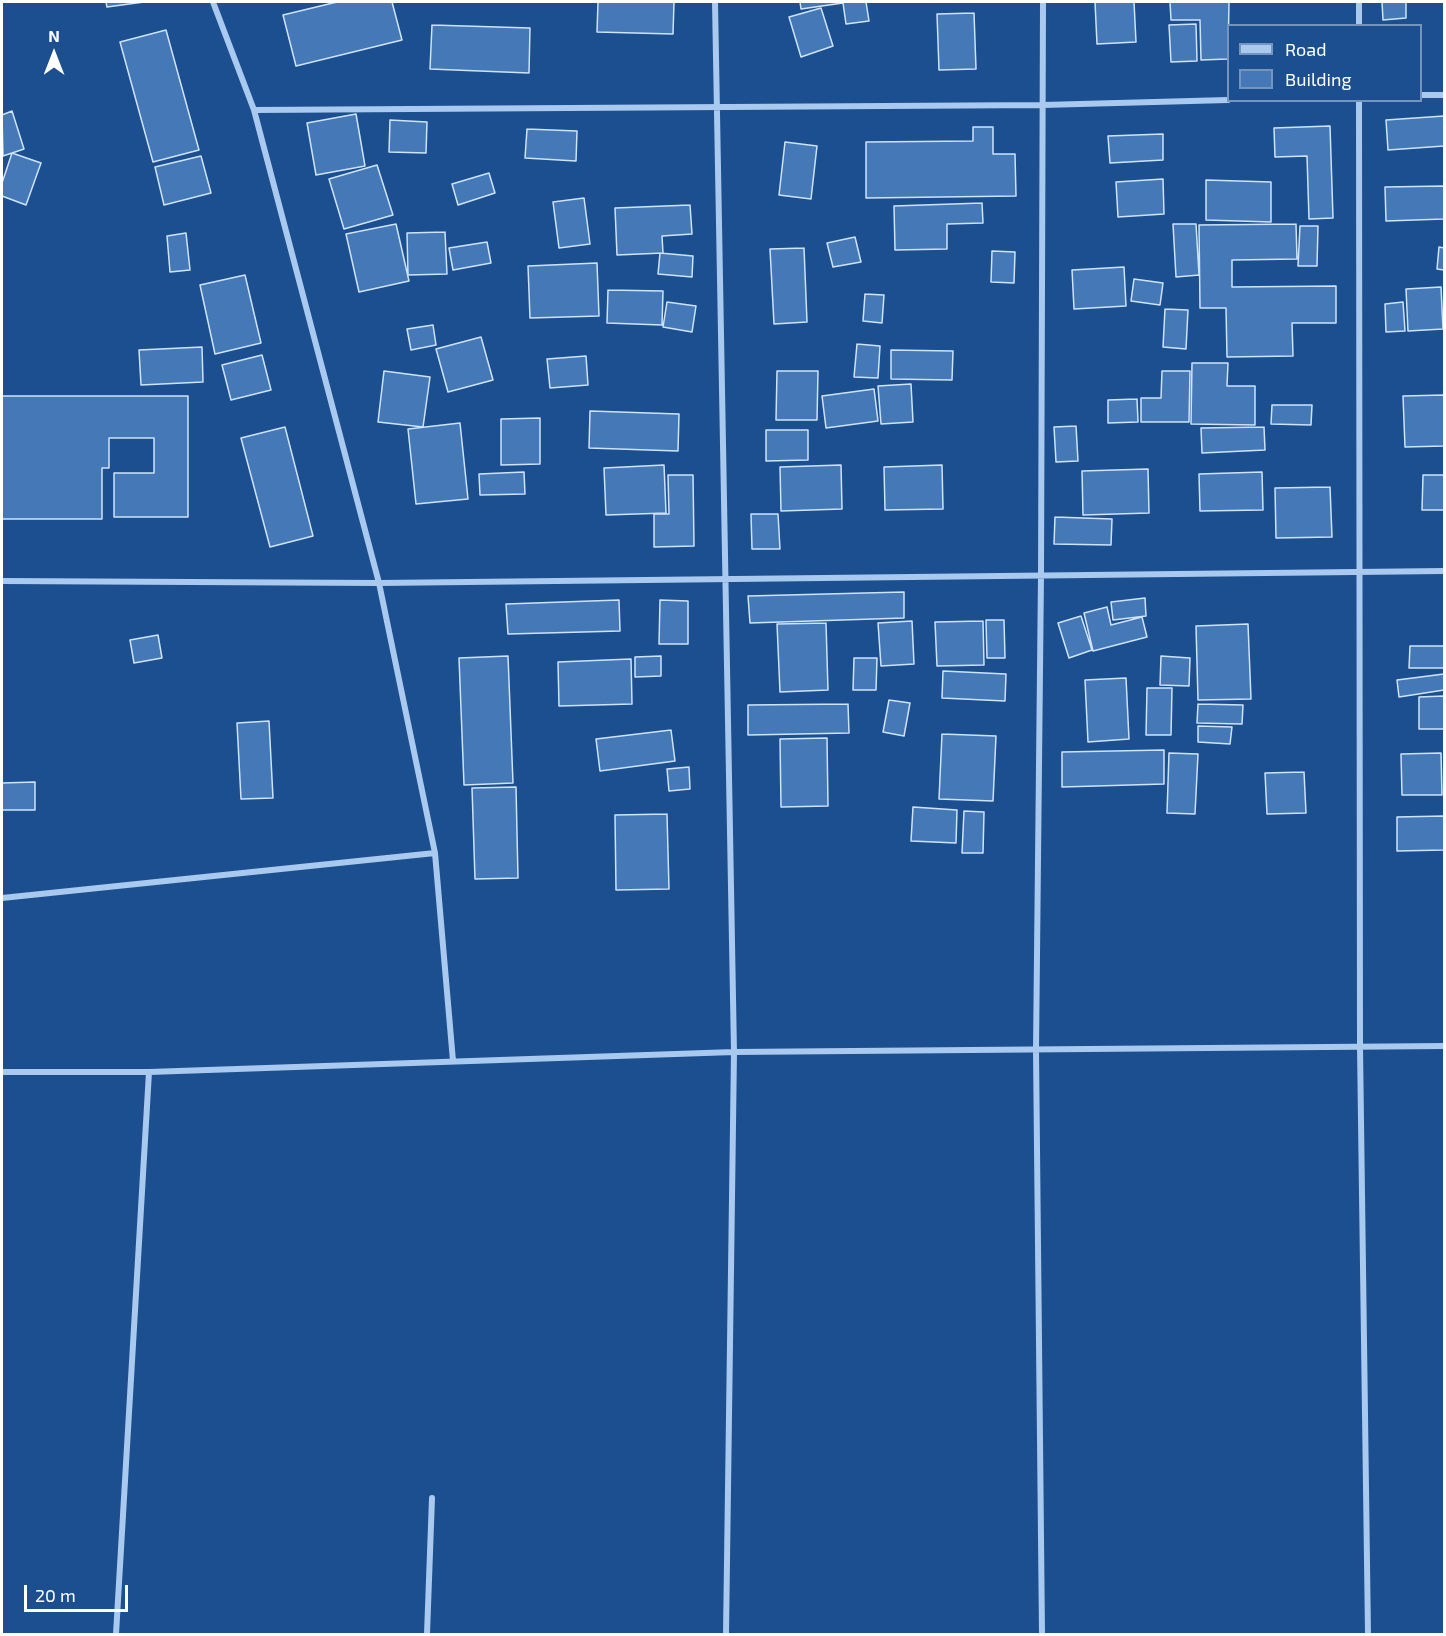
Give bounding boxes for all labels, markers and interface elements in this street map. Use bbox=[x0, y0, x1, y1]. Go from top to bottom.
north arrow bbox=[24, 24, 84, 84]
legend bbox=[1227, 24, 1422, 102]
text: N bbox=[48, 26, 60, 45]
text: Road bbox=[1285, 38, 1326, 60]
text: Building bbox=[1285, 68, 1352, 90]
scale bar bbox=[27, 1573, 130, 1611]
text: 20 m bbox=[35, 1584, 76, 1606]

